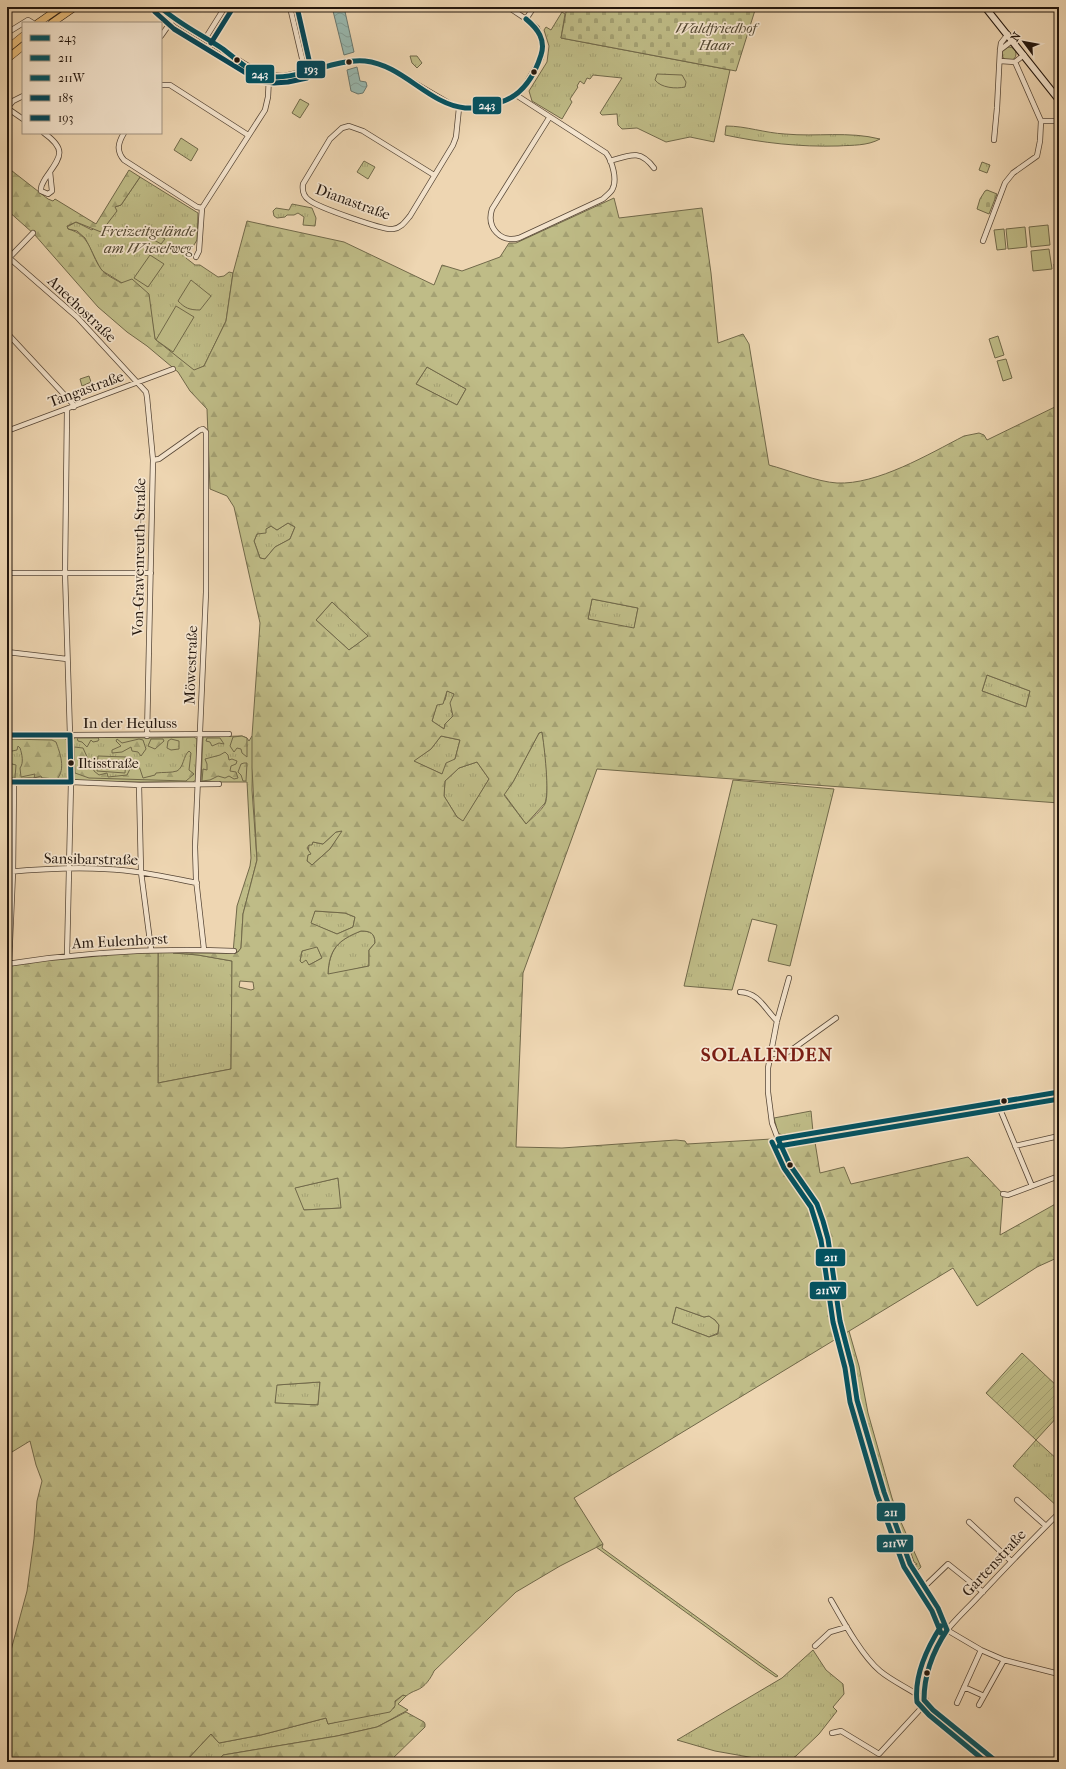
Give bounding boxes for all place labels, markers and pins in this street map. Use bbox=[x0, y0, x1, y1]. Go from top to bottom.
unlabelled marker bbox=[232, 55, 242, 65]
unlabelled marker bbox=[344, 57, 354, 67]
unlabelled marker bbox=[529, 67, 539, 77]
place label: Iltisstraße bbox=[78, 755, 139, 772]
marker: Iltisstraße bbox=[66, 758, 76, 768]
unlabelled marker bbox=[999, 1096, 1009, 1106]
unlabelled marker bbox=[785, 1160, 795, 1170]
unlabelled marker bbox=[922, 1668, 932, 1678]

